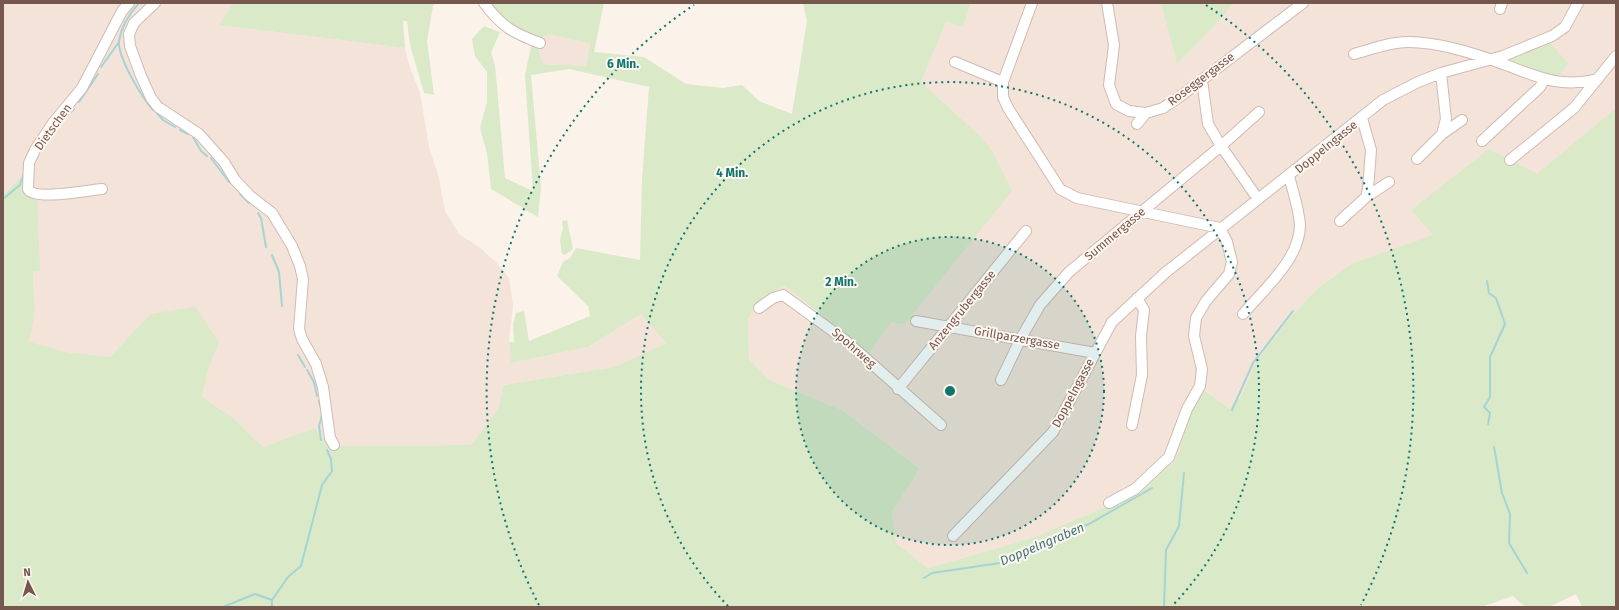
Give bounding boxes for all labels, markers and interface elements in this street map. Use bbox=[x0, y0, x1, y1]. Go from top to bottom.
street label: Roseggergasse bbox=[1165, 49, 1237, 109]
text: 6 Min. bbox=[607, 57, 639, 71]
street label: Dietschen bbox=[31, 101, 75, 153]
street label: Doppelngasse bbox=[1292, 118, 1360, 176]
text: 4 Min. bbox=[716, 166, 748, 180]
street label: Summergasse bbox=[1082, 204, 1148, 264]
street label: Anzengrubergasse bbox=[926, 267, 998, 353]
text: 2 Min. bbox=[825, 275, 857, 289]
street label: Grillparzergasse bbox=[973, 324, 1061, 352]
street label: Spohrweg bbox=[829, 325, 879, 371]
street label: Doppelngasse bbox=[1049, 356, 1097, 430]
centre of rings bbox=[943, 384, 957, 398]
water label: Doppelngraben bbox=[998, 519, 1086, 569]
north arrow bbox=[8, 562, 48, 602]
text: N bbox=[23, 566, 31, 579]

